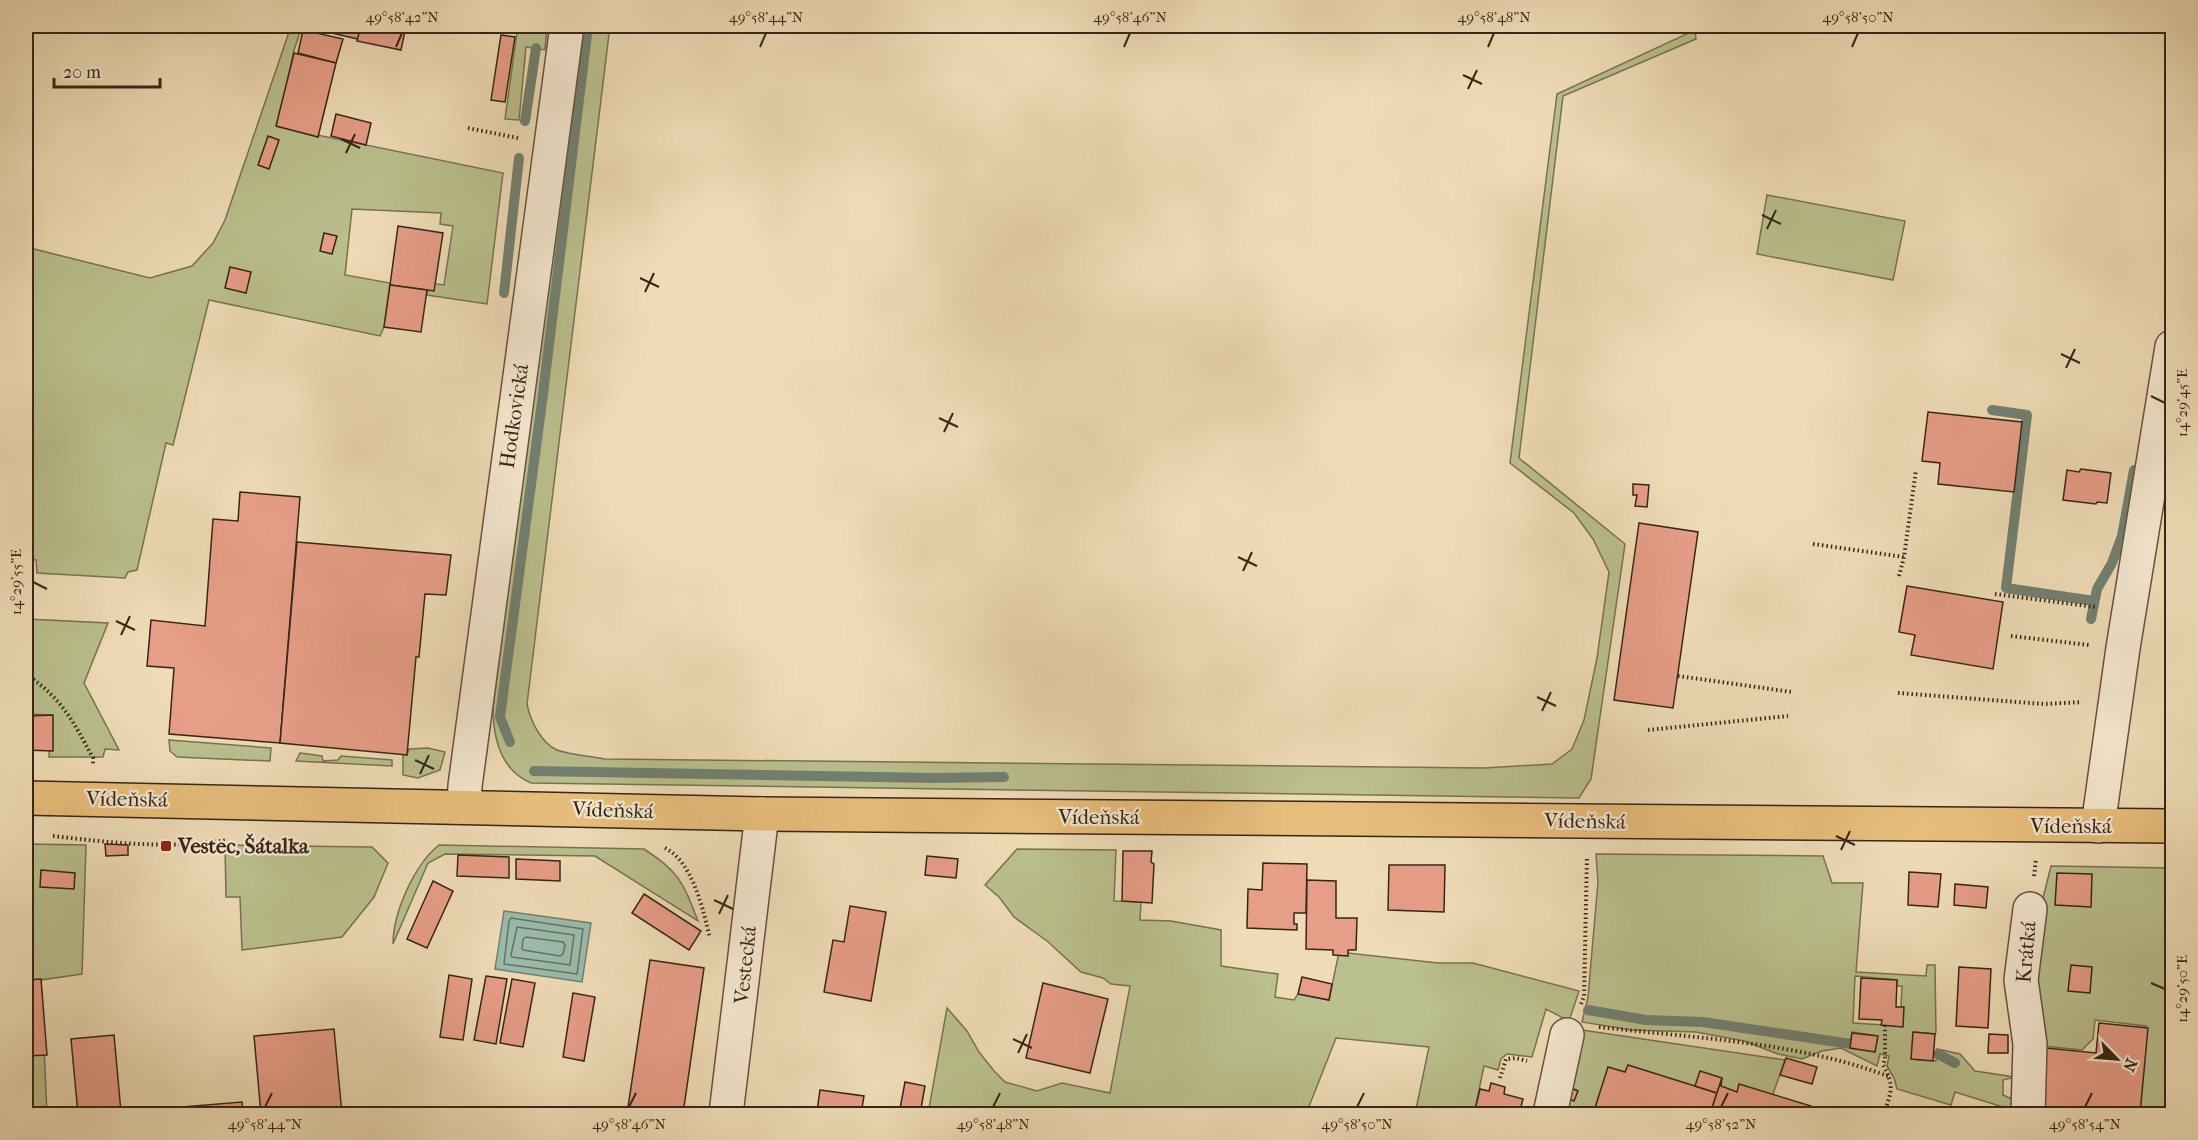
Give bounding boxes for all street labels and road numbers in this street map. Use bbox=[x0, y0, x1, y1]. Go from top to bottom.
street label: Hodkovická bbox=[495, 362, 533, 470]
street label: Vídeňská bbox=[85, 786, 168, 812]
street label: Vídeňská bbox=[571, 797, 654, 823]
street label: Vídeňská bbox=[1057, 805, 1140, 829]
street label: Vídeňská bbox=[1543, 808, 1626, 834]
street label: Vídeňská bbox=[2029, 814, 2112, 838]
street label: Krátká bbox=[2011, 920, 2041, 984]
street label: Vestecká bbox=[729, 925, 761, 1006]

